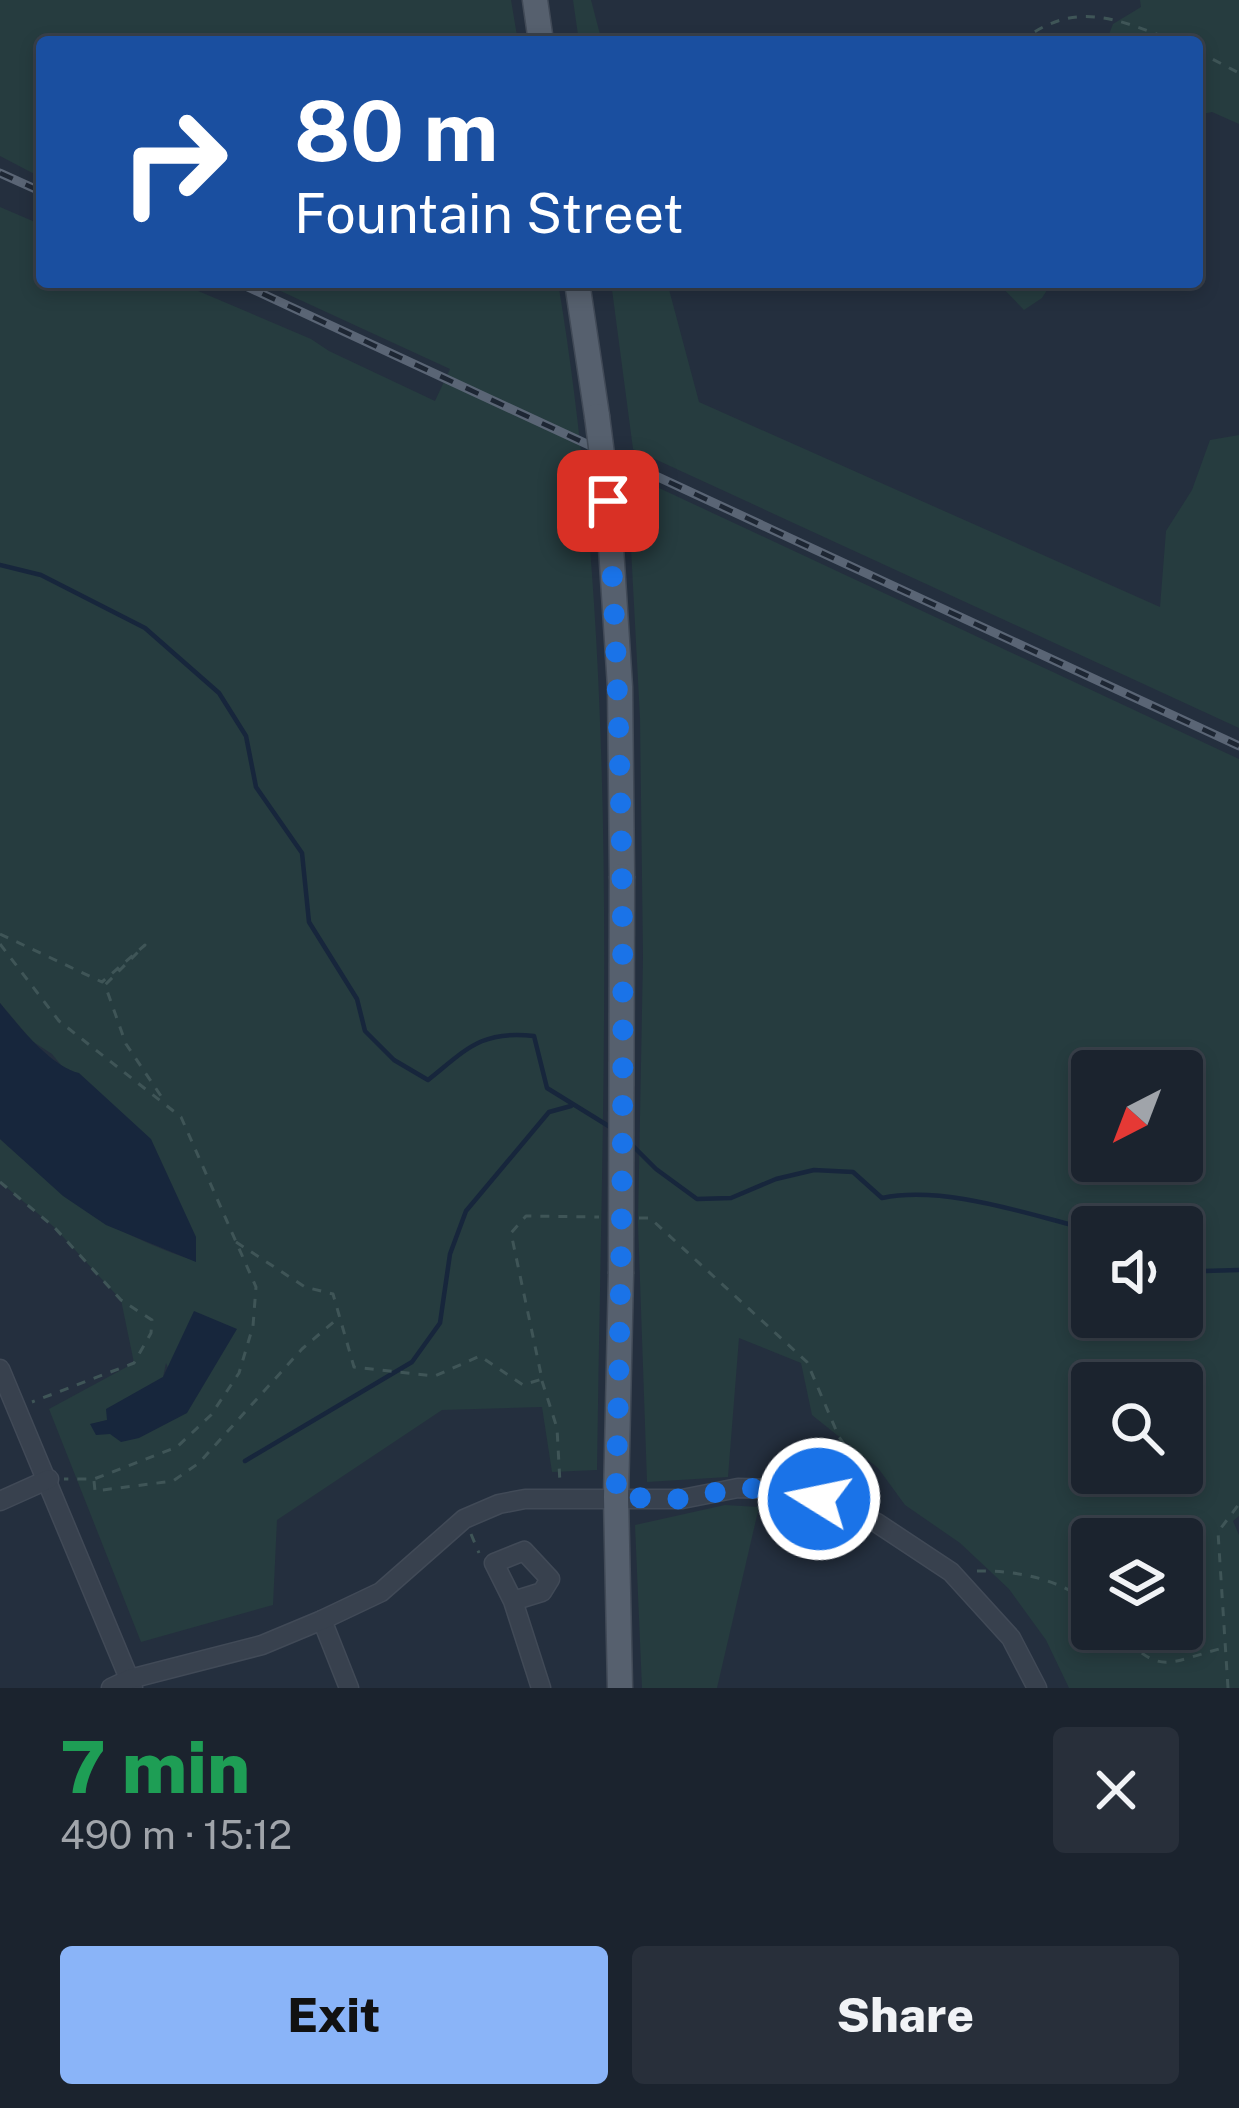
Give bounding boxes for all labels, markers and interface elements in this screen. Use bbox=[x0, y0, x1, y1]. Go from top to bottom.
text: 80 m bbox=[294, 81, 498, 180]
icon: right bbox=[96, 84, 252, 240]
text: Fountain Street bbox=[294, 182, 684, 245]
pin bbox=[557, 450, 659, 552]
icon: arrive bbox=[575, 468, 641, 534]
north arrow bbox=[1071, 1050, 1203, 1182]
map controls bbox=[1071, 1050, 1203, 1650]
button: sound bbox=[1071, 1206, 1203, 1338]
button: search bbox=[1071, 1362, 1203, 1494]
position arrow bbox=[756, 1436, 882, 1562]
button: layers bbox=[1071, 1518, 1203, 1650]
text: 7 min bbox=[60, 1725, 250, 1809]
button: close bbox=[1053, 1727, 1179, 1853]
text: 490 m · 15:12 bbox=[60, 1812, 292, 1858]
button: Exit bbox=[60, 1946, 608, 2084]
button: Share bbox=[632, 1946, 1179, 2084]

